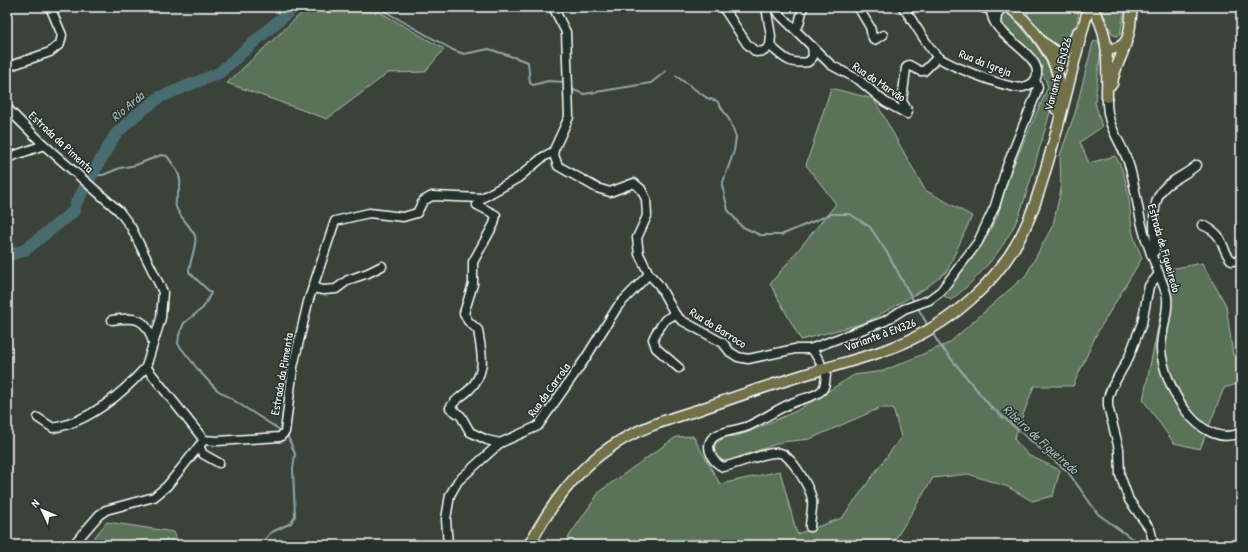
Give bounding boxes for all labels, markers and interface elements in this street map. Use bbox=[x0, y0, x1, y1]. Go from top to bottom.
street label: Variante à EN326 bbox=[1040, 35, 1076, 113]
street label: Rua da Igreja bbox=[956, 45, 1014, 80]
street label: Rua do Marvão bbox=[849, 58, 909, 106]
water label: Rio Arda bbox=[106, 85, 149, 125]
street label: Estrada da Pimenta bbox=[25, 107, 98, 176]
street label: Estrada de Figueiredo bbox=[1144, 202, 1185, 294]
street label: Rua do Barroco bbox=[686, 303, 750, 352]
street label: Variante à EN326 bbox=[841, 314, 918, 355]
street label: Estrada da Pimenta bbox=[266, 331, 297, 416]
street label: Rua da Carrola bbox=[523, 359, 574, 420]
water label: Ribeiro de Figueiredo bbox=[999, 400, 1084, 480]
north arrow bbox=[22, 490, 62, 530]
text: N bbox=[28, 496, 42, 510]

